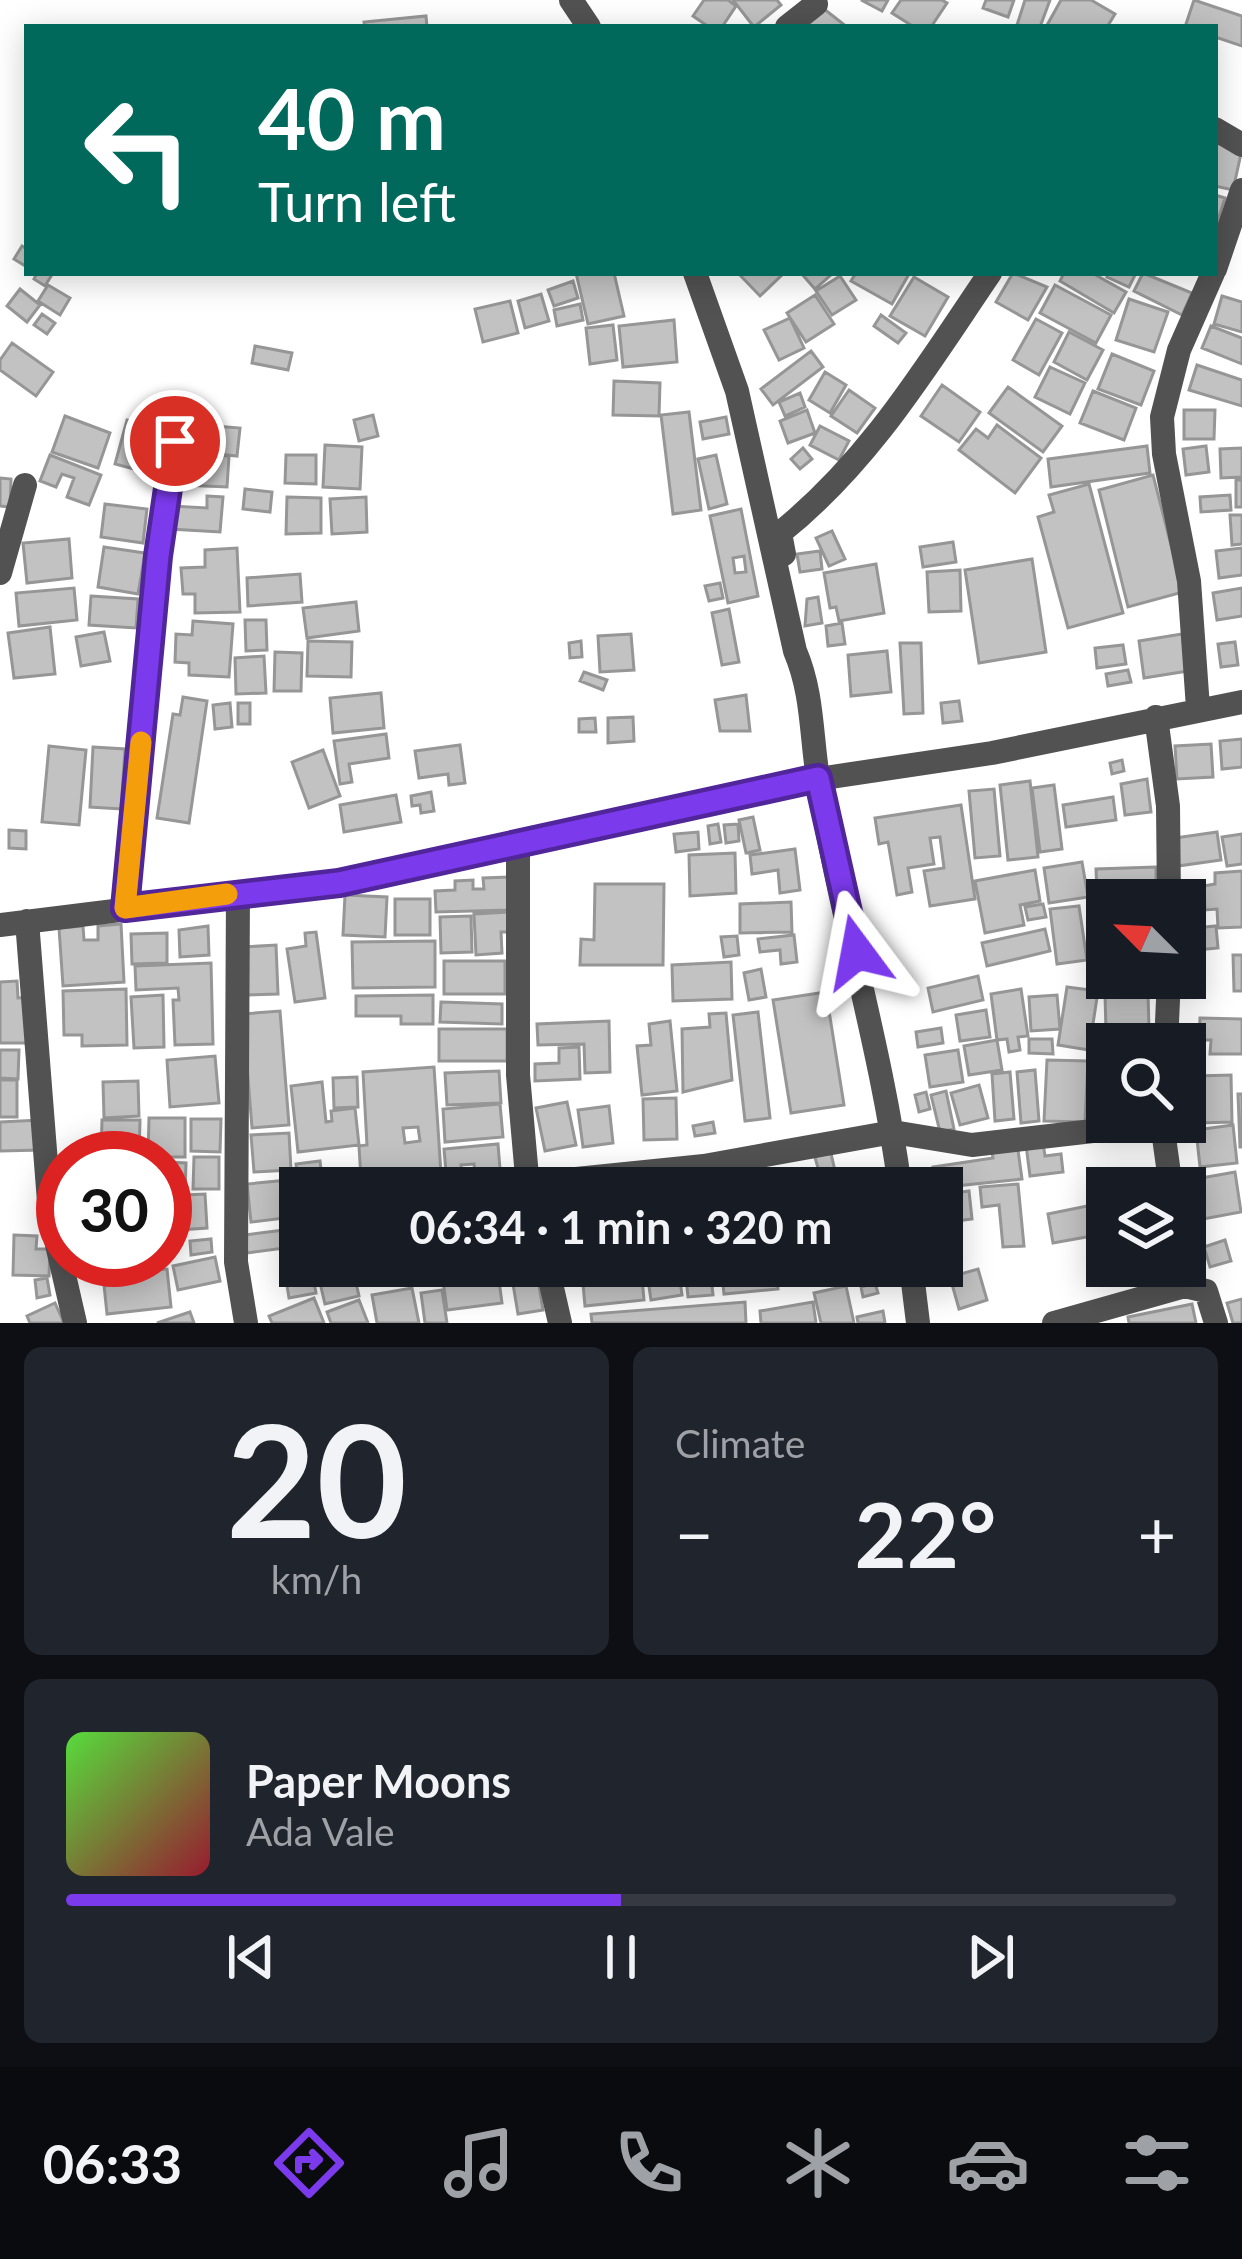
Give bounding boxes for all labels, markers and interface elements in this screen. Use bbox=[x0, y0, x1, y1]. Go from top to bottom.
text: 40 m bbox=[258, 67, 446, 168]
icon: left bbox=[60, 72, 216, 228]
text: Turn left bbox=[258, 169, 456, 234]
pin bbox=[124, 390, 226, 492]
icon: arrive bbox=[142, 408, 208, 474]
north arrow bbox=[1086, 879, 1206, 999]
map controls bbox=[1086, 879, 1206, 1287]
position arrow bbox=[794, 889, 920, 1015]
button: search bbox=[1086, 1023, 1206, 1143]
speed limit sign: 30 bbox=[36, 1131, 192, 1287]
button: layers bbox=[1086, 1167, 1206, 1287]
text: 06:34 · 1 min · 320 m bbox=[410, 1200, 832, 1254]
text: 20 bbox=[226, 1384, 407, 1571]
text: Climate bbox=[675, 1420, 805, 1466]
text: 22° bbox=[855, 1479, 996, 1587]
text: − bbox=[675, 1494, 713, 1573]
text: + bbox=[1138, 1494, 1176, 1573]
text: km/h bbox=[271, 1556, 362, 1602]
text: Paper Moons bbox=[246, 1754, 511, 1808]
text: Ada Vale bbox=[246, 1808, 395, 1854]
icon: previous bbox=[218, 1924, 284, 1990]
icon: pause bbox=[588, 1924, 654, 1990]
icon: next bbox=[958, 1924, 1024, 1990]
icon: directions bbox=[267, 2121, 351, 2205]
icon: music bbox=[437, 2121, 521, 2205]
icon: phone bbox=[607, 2121, 691, 2205]
icon: climate bbox=[776, 2121, 860, 2205]
icon: car bbox=[946, 2121, 1030, 2205]
icon: filters bbox=[1115, 2121, 1199, 2205]
text: 06:33 bbox=[43, 2131, 182, 2196]

